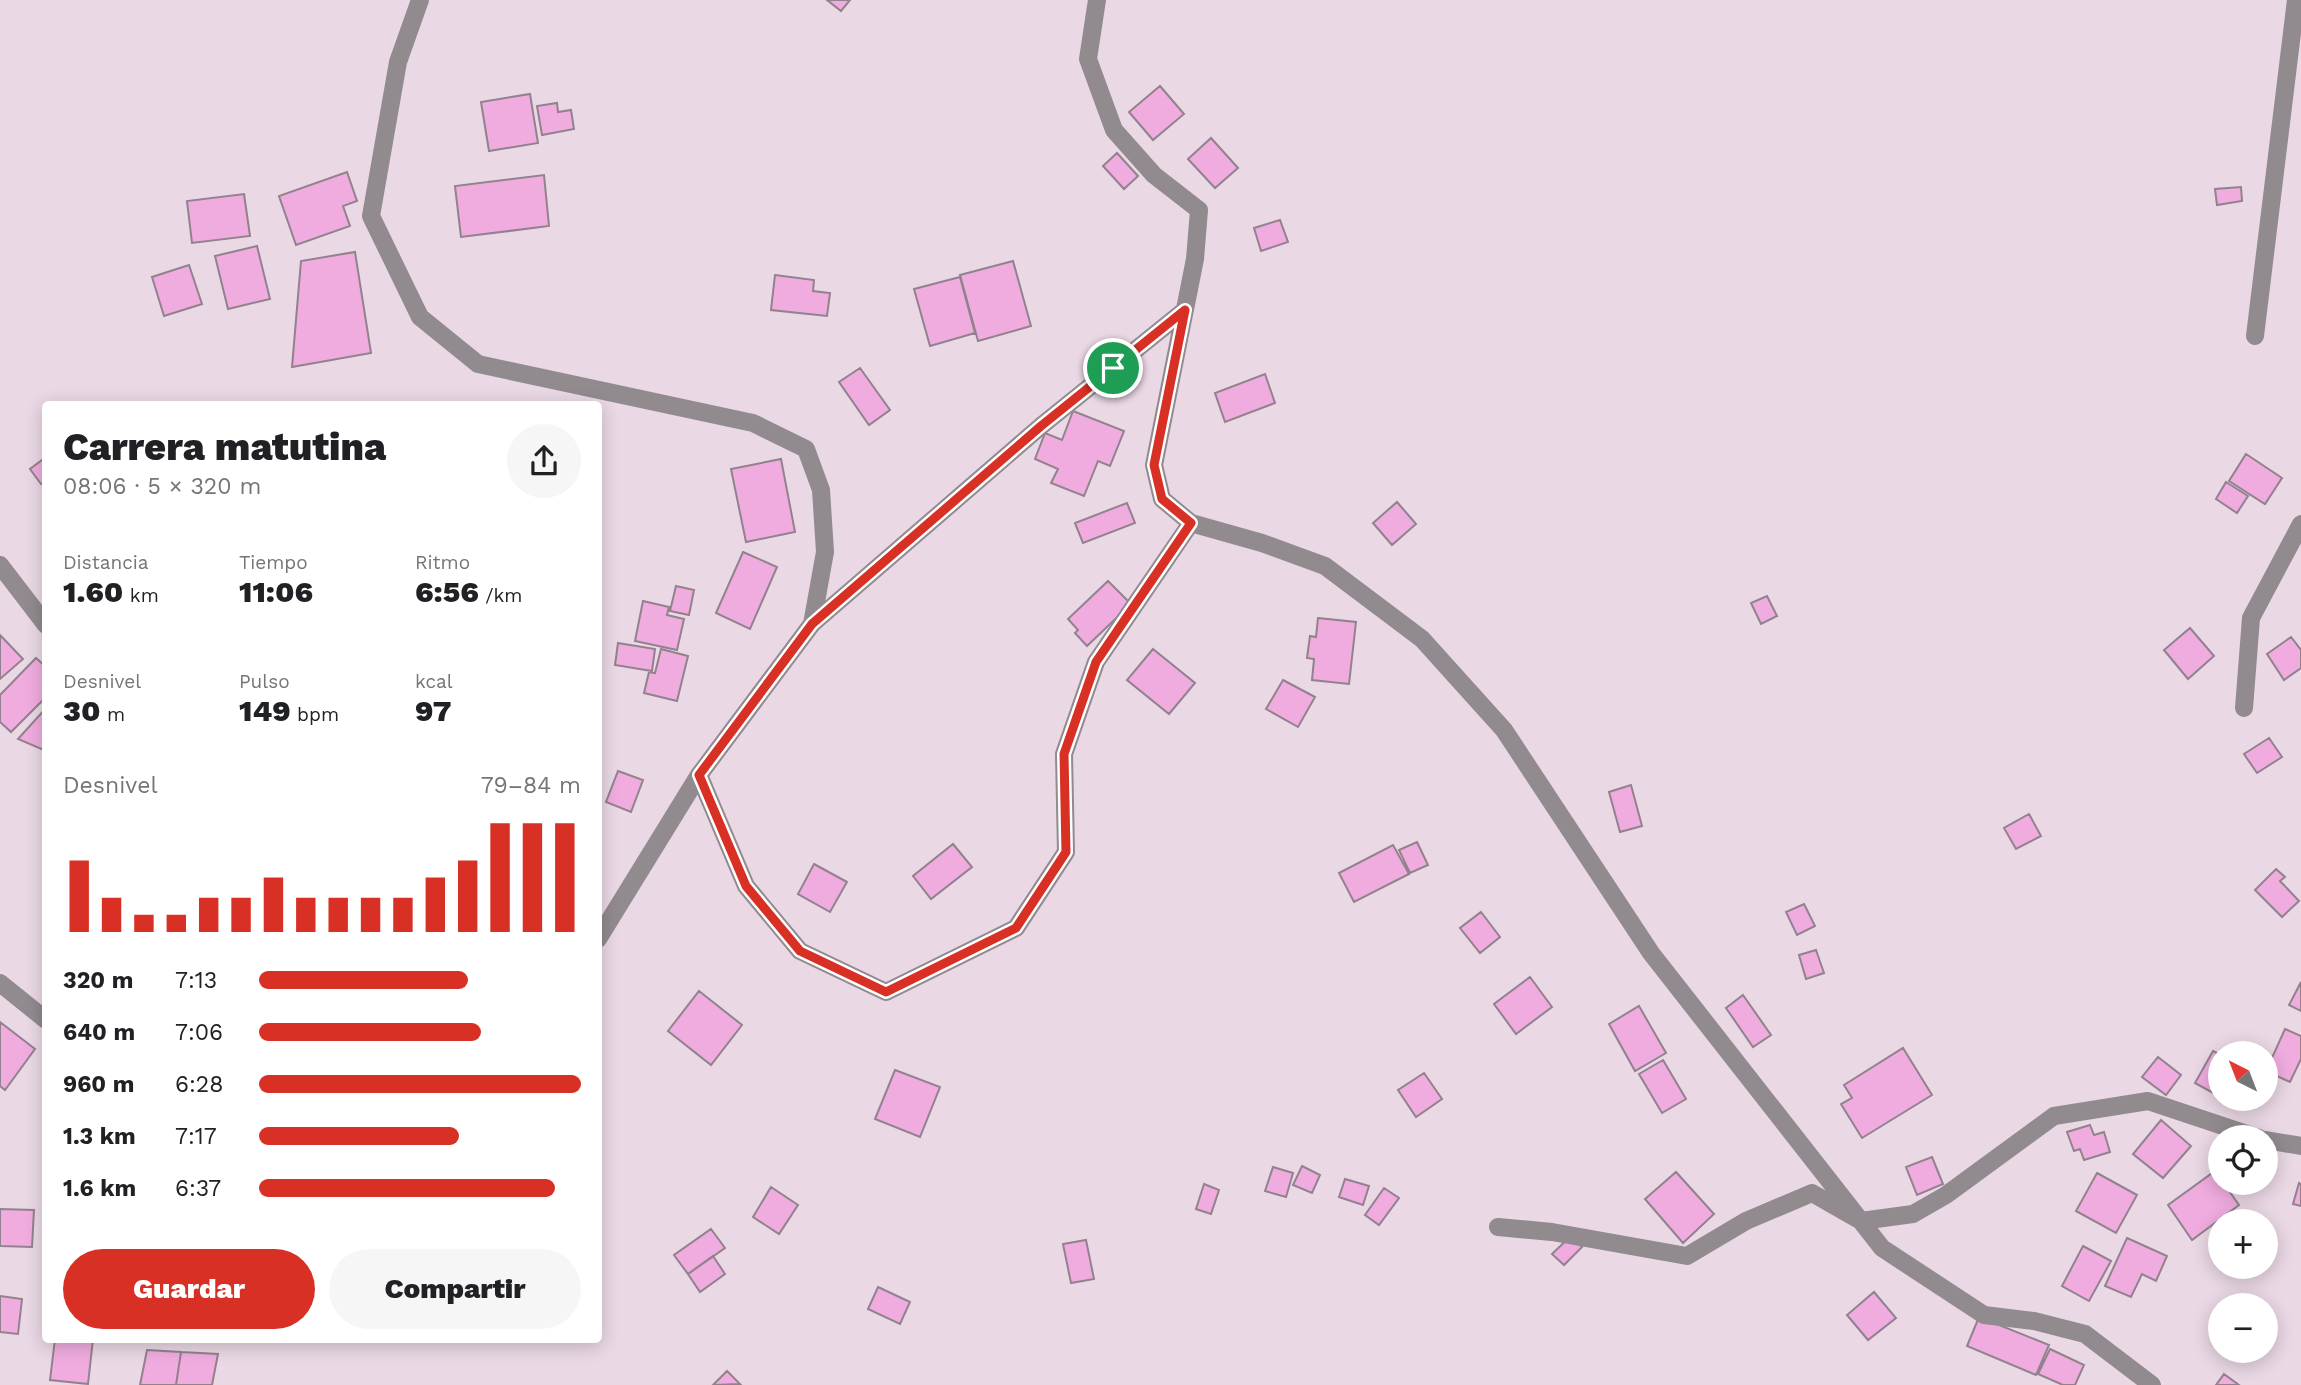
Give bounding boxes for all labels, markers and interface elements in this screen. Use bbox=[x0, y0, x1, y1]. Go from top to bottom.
pin bbox=[1083, 338, 1143, 398]
icon: arrive bbox=[1094, 349, 1132, 387]
button: share bbox=[507, 424, 581, 498]
text: Carrera matutina bbox=[63, 425, 386, 469]
text: 08:06 · 5 × 320 m bbox=[63, 473, 261, 500]
text: Distancia bbox=[63, 551, 149, 574]
text: Tiempo bbox=[239, 551, 308, 574]
text: Ritmo bbox=[415, 551, 470, 574]
text: 1.60 bbox=[63, 574, 123, 609]
text: 11:06 bbox=[239, 574, 313, 609]
text: 6:56 bbox=[415, 574, 479, 609]
text: km bbox=[123, 584, 159, 607]
text: /km bbox=[479, 584, 522, 607]
text: Desnivel bbox=[63, 670, 141, 693]
text: Pulso bbox=[239, 670, 290, 693]
text: kcal bbox=[415, 670, 453, 693]
text: 30 bbox=[63, 693, 100, 728]
text: 149 bbox=[239, 693, 291, 728]
text: 97 bbox=[415, 693, 451, 728]
text: m bbox=[100, 703, 125, 726]
text: bpm bbox=[291, 703, 339, 726]
text: Desnivel bbox=[63, 772, 158, 799]
text: 79–84 m bbox=[481, 772, 581, 799]
text: 320 m bbox=[63, 967, 133, 994]
text: 7:13 bbox=[175, 967, 217, 994]
text: 640 m bbox=[63, 1019, 135, 1046]
text: 7:06 bbox=[175, 1019, 223, 1046]
north arrow bbox=[2208, 1041, 2278, 1111]
map controls bbox=[2208, 1041, 2278, 1363]
text: 960 m bbox=[63, 1071, 134, 1098]
text: 6:28 bbox=[175, 1071, 223, 1098]
text: 1.3 km bbox=[63, 1123, 136, 1150]
text: 7:17 bbox=[175, 1123, 217, 1150]
button: locate bbox=[2208, 1125, 2278, 1195]
text: 1.6 km bbox=[63, 1175, 136, 1202]
text: 6:37 bbox=[175, 1175, 221, 1202]
button: + bbox=[2208, 1209, 2278, 1279]
button: Guardar bbox=[63, 1249, 315, 1329]
button: Compartir bbox=[329, 1249, 581, 1329]
button: − bbox=[2208, 1293, 2278, 1363]

